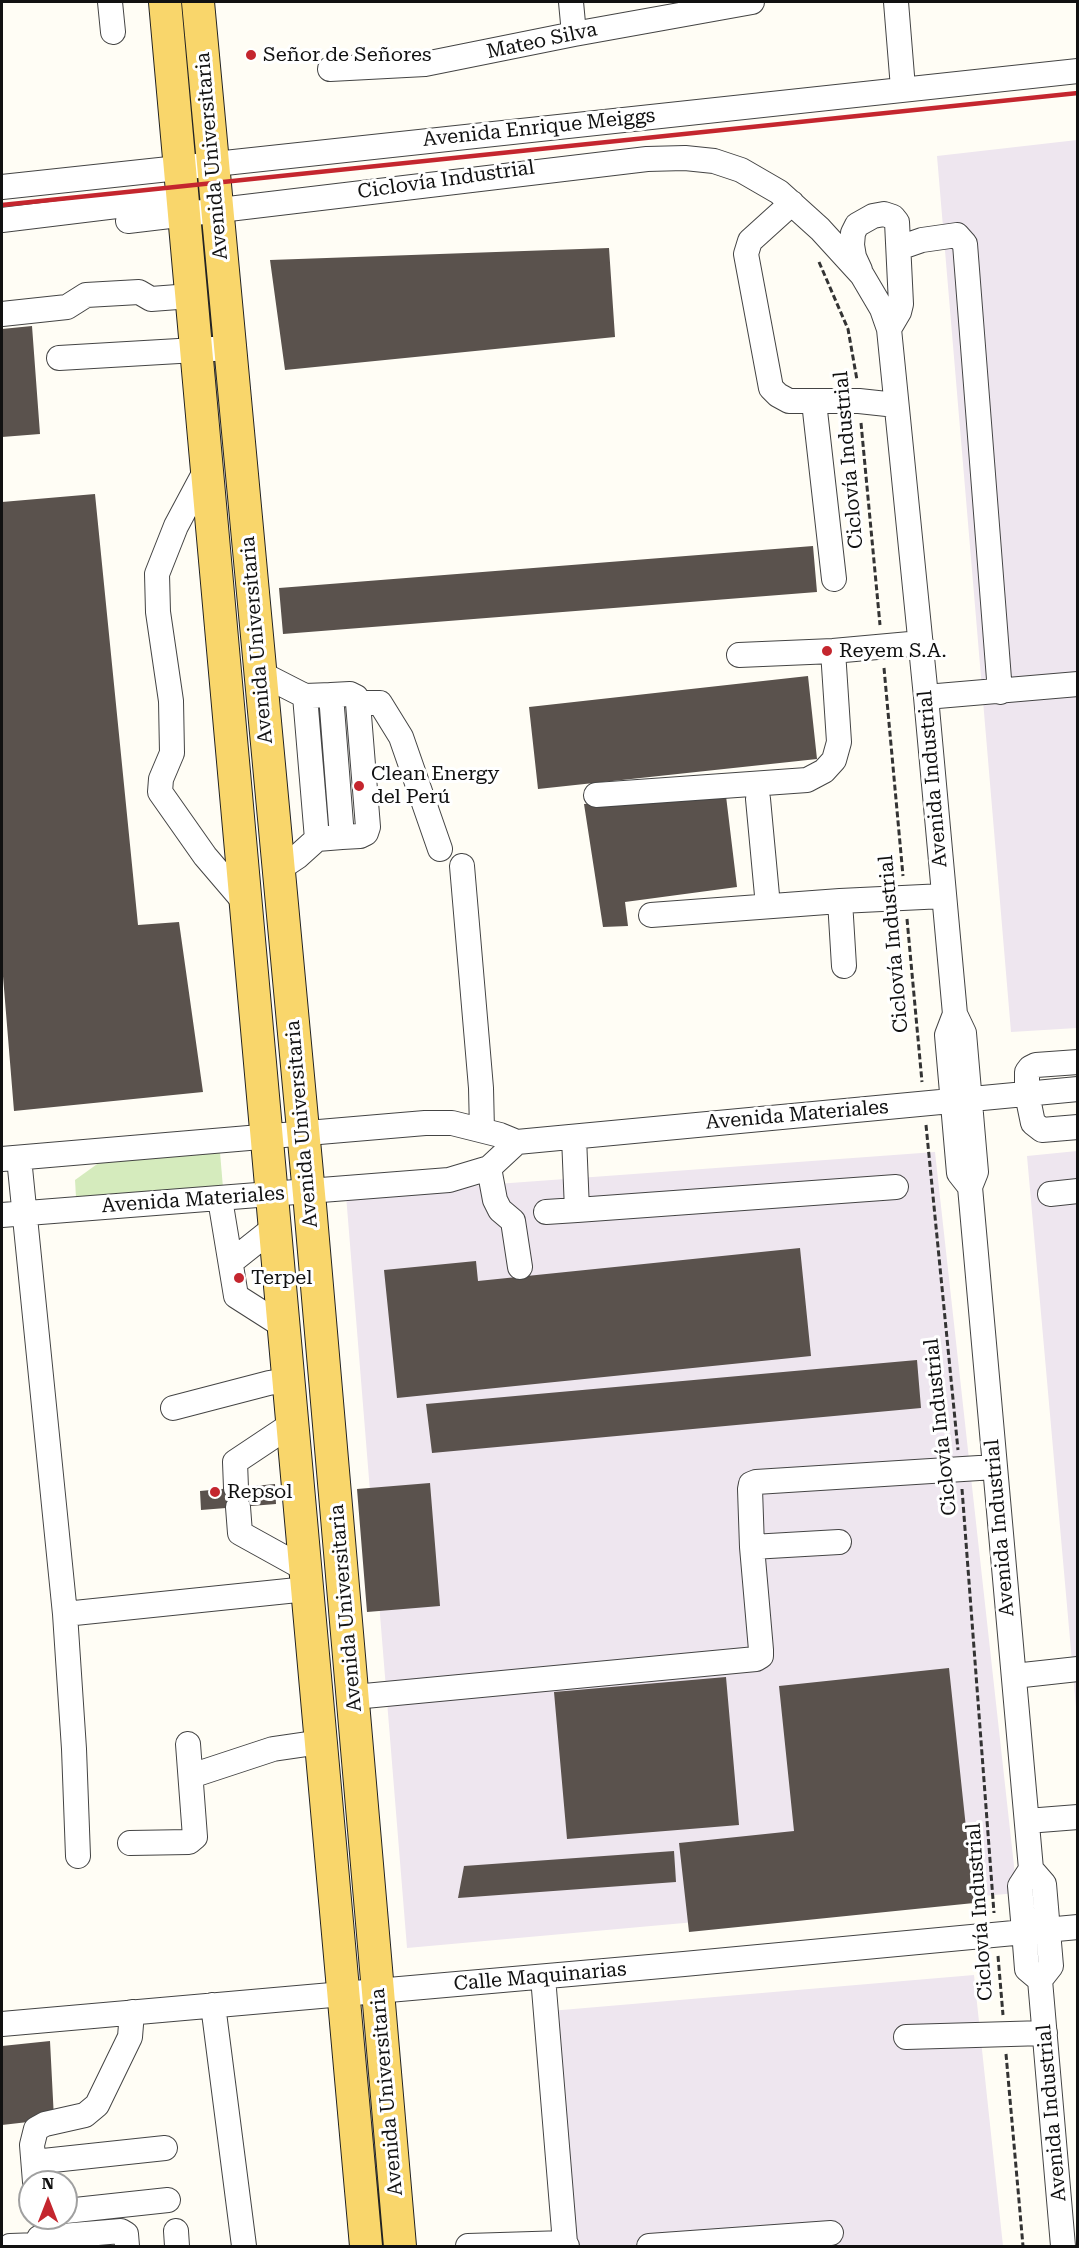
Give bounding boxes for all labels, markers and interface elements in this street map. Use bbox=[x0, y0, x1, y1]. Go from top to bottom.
street label: Mateo Silva bbox=[485, 18, 599, 64]
place label: Señor de Señores bbox=[263, 43, 431, 67]
marker: Señor de Señores bbox=[244, 48, 258, 62]
street label: Avenida Universitaria bbox=[191, 51, 233, 261]
street label: Avenida Enrique Meiggs bbox=[422, 104, 656, 152]
street label: Ciclovía Industrial bbox=[356, 156, 536, 204]
street label: Ciclovía Industrial bbox=[829, 370, 869, 550]
street label: Avenida Universitaria bbox=[236, 535, 278, 745]
place label: Reyem S.A. bbox=[839, 639, 947, 663]
marker: Reyem S.A. bbox=[820, 644, 834, 658]
street label: Avenida Industrial bbox=[913, 689, 953, 869]
place label: Clean Energy del Perú bbox=[371, 762, 499, 809]
marker: Clean Energy del Perú bbox=[352, 779, 366, 793]
street label: Ciclovía Industrial bbox=[874, 854, 914, 1034]
street label: Avenida Universitaria bbox=[281, 1019, 323, 1229]
street label: Avenida Materiales bbox=[705, 1095, 889, 1135]
street label: Avenida Materiales bbox=[101, 1182, 285, 1218]
place label: Terpel bbox=[251, 1266, 312, 1290]
marker: Terpel bbox=[232, 1271, 246, 1285]
street label: Ciclovía Industrial bbox=[920, 1337, 962, 1517]
street label: Avenida Industrial bbox=[980, 1438, 1020, 1618]
place label: Repsol bbox=[227, 1480, 293, 1504]
marker: Repsol bbox=[208, 1485, 222, 1499]
street label: Avenida Universitaria bbox=[325, 1503, 367, 1713]
street label: Ciclovía Industrial bbox=[962, 1822, 998, 2002]
street label: Calle Maquinarias bbox=[453, 1957, 627, 1997]
street label: Avenida Universitaria bbox=[366, 1987, 408, 2197]
street label: Avenida Industrial bbox=[1032, 2023, 1072, 2203]
north arrow bbox=[18, 2170, 78, 2230]
text: N bbox=[42, 2174, 54, 2193]

